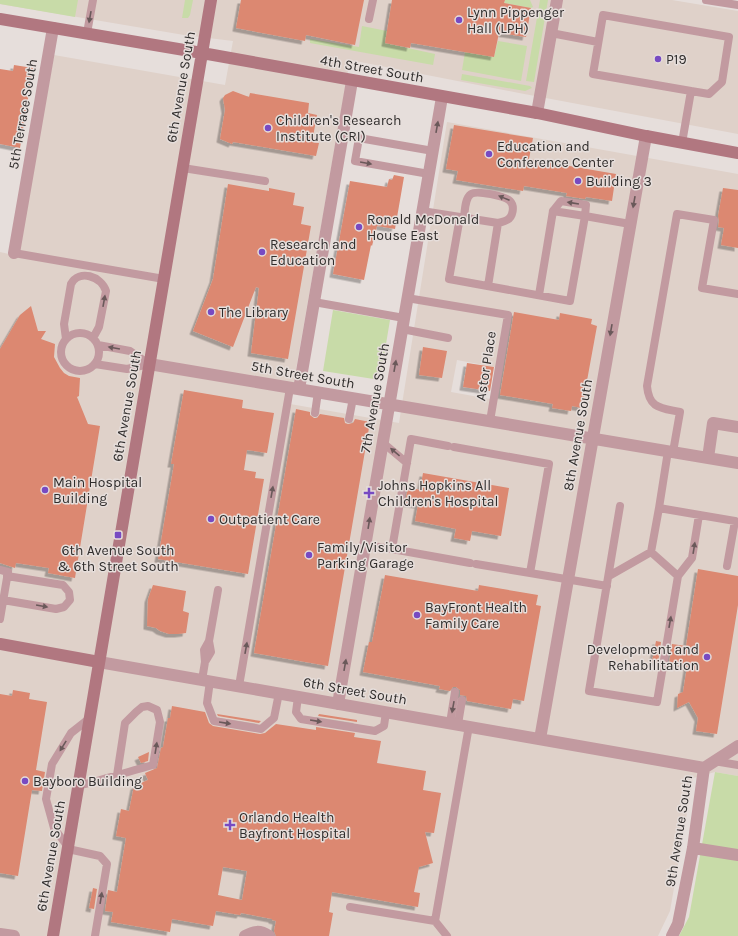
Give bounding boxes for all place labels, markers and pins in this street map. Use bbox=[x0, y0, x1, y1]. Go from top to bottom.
place label: Lynn Pippenger Hall (LPH) bbox=[467, 4, 565, 37]
marker: Lynn Pippenger Hall (LPH) bbox=[454, 15, 464, 25]
place label: P19 bbox=[666, 51, 687, 68]
marker: P19 bbox=[653, 54, 663, 64]
place label: Children's Research Institute (CRI) bbox=[276, 112, 401, 145]
marker: Children's Research Institute (CRI) bbox=[263, 123, 273, 133]
place label: Education and Conference Center bbox=[497, 138, 615, 171]
marker: Education and Conference Center bbox=[484, 149, 494, 159]
place label: Building 3 bbox=[586, 173, 652, 190]
marker: Building 3 bbox=[573, 176, 583, 186]
place label: Ronald McDonald House East bbox=[367, 211, 479, 244]
marker: Ronald McDonald House East bbox=[354, 222, 364, 232]
place label: Research and Education bbox=[270, 236, 357, 269]
marker: Research and Education bbox=[257, 247, 267, 257]
place label: The Library bbox=[219, 304, 289, 321]
marker: The Library bbox=[206, 307, 216, 317]
place label: Main Hospital Building bbox=[53, 474, 142, 507]
place label: Johns Hopkins All Children's Hospital bbox=[378, 477, 498, 510]
marker: Main Hospital Building bbox=[40, 485, 50, 495]
marker: Johns Hopkins All Children's Hospital bbox=[363, 487, 375, 499]
place label: Outpatient Care bbox=[219, 511, 320, 528]
marker: Outpatient Care bbox=[206, 514, 216, 524]
marker: 6th Avenue South & 6th Street South bbox=[113, 530, 123, 540]
place label: Family/Visitor Parking Garage bbox=[317, 539, 414, 572]
place label: 6th Avenue South & 6th Street South bbox=[57, 542, 179, 575]
marker: Family/Visitor Parking Garage bbox=[304, 550, 314, 560]
place label: BayFront Health Family Care bbox=[425, 599, 527, 632]
marker: BayFront Health Family Care bbox=[412, 610, 422, 620]
place label: Development and Rehabilitation bbox=[587, 641, 699, 674]
marker: Development and Rehabilitation bbox=[702, 652, 712, 662]
place label: Bayboro Building bbox=[33, 773, 142, 790]
marker: Bayboro Building bbox=[20, 776, 30, 786]
place label: Orlando Health Bayfront Hospital bbox=[239, 809, 350, 842]
marker: Orlando Health Bayfront Hospital bbox=[224, 819, 236, 831]

